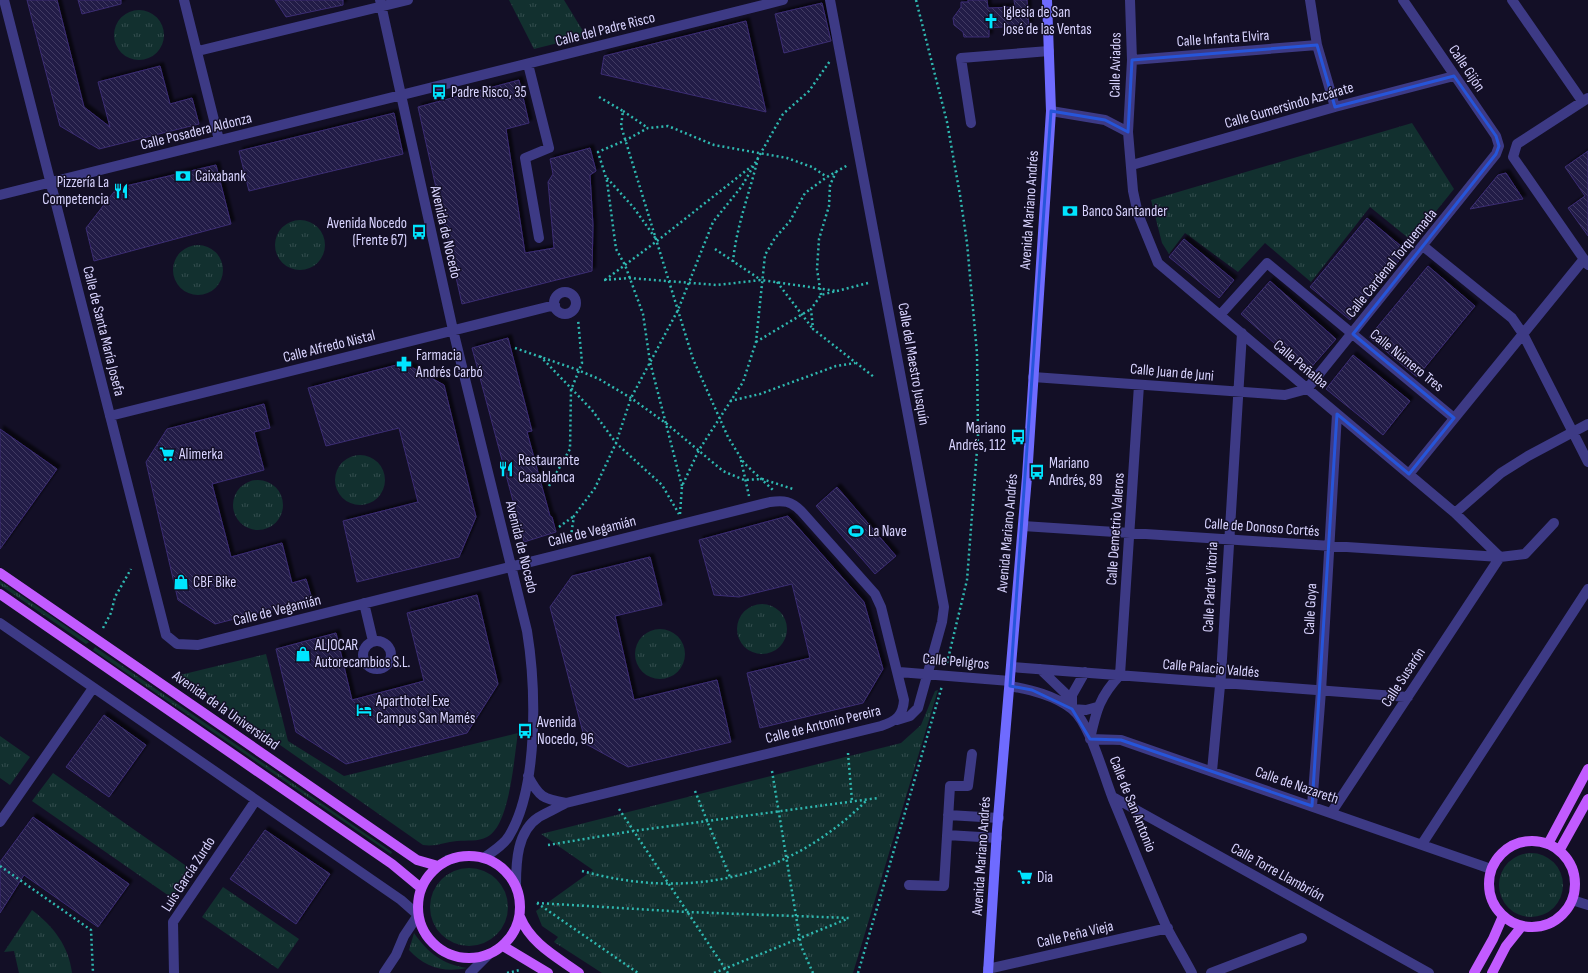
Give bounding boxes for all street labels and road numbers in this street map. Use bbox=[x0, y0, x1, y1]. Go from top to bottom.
street label: Calle del Padre Risco bbox=[553, 8, 657, 51]
street label: Calle Infanta Elvira bbox=[1176, 26, 1270, 51]
street label: Calle Aviados bbox=[1105, 32, 1126, 98]
street label: Calle Gijón bbox=[1444, 41, 1489, 95]
street label: Calle Gumersindo Azcárate bbox=[1222, 78, 1356, 133]
street label: Calle Posadera Aldonza bbox=[138, 108, 254, 155]
street label: Avenida Mariano Andrés bbox=[1016, 150, 1043, 271]
street label: Avenida de Nocedo bbox=[425, 183, 465, 280]
street label: Calle Cardenal Torquemada bbox=[1342, 205, 1441, 322]
street label: Calle de Santa María Josefa bbox=[78, 264, 129, 398]
street label: Calle del Maestro Jusquín bbox=[893, 301, 934, 427]
street label: Calle Número Tres bbox=[1366, 325, 1447, 396]
street label: Calle Alfredo Nistal bbox=[281, 326, 377, 367]
street label: Calle Peñalba bbox=[1269, 336, 1332, 393]
street label: Calle Juan de Juni bbox=[1129, 359, 1215, 386]
street label: Calle Demetrio Valeros bbox=[1102, 472, 1129, 586]
street label: Avenida Mariano Andrés bbox=[993, 473, 1022, 594]
street label: Avenida de Nocedo bbox=[501, 498, 542, 595]
street label: Calle de Vegamián bbox=[546, 511, 638, 552]
street label: Calle de Donoso Cortés bbox=[1204, 514, 1320, 541]
street label: Calle Padre Vitoria bbox=[1199, 541, 1222, 633]
street label: Calle Goya bbox=[1300, 582, 1321, 635]
street label: Calle de Vegamián bbox=[231, 590, 323, 631]
street label: Calle Susarón bbox=[1377, 644, 1430, 711]
street label: Calle Peligros bbox=[922, 649, 990, 674]
street label: Calle Palacio Valdés bbox=[1162, 655, 1260, 682]
street label: Avenida de la Universidad bbox=[168, 666, 283, 754]
street label: Calle de Antonio Pereira bbox=[763, 701, 883, 748]
street label: Calle de San Antonio bbox=[1105, 753, 1160, 855]
street label: Calle de Nazareth bbox=[1253, 762, 1341, 809]
street label: Avenida Mariano Andrés bbox=[968, 796, 995, 917]
street label: Luis García Zurdo bbox=[157, 833, 220, 915]
street label: Calle Torre Llambrión bbox=[1227, 839, 1328, 906]
street label: Calle Peña Vieja bbox=[1035, 916, 1115, 952]

